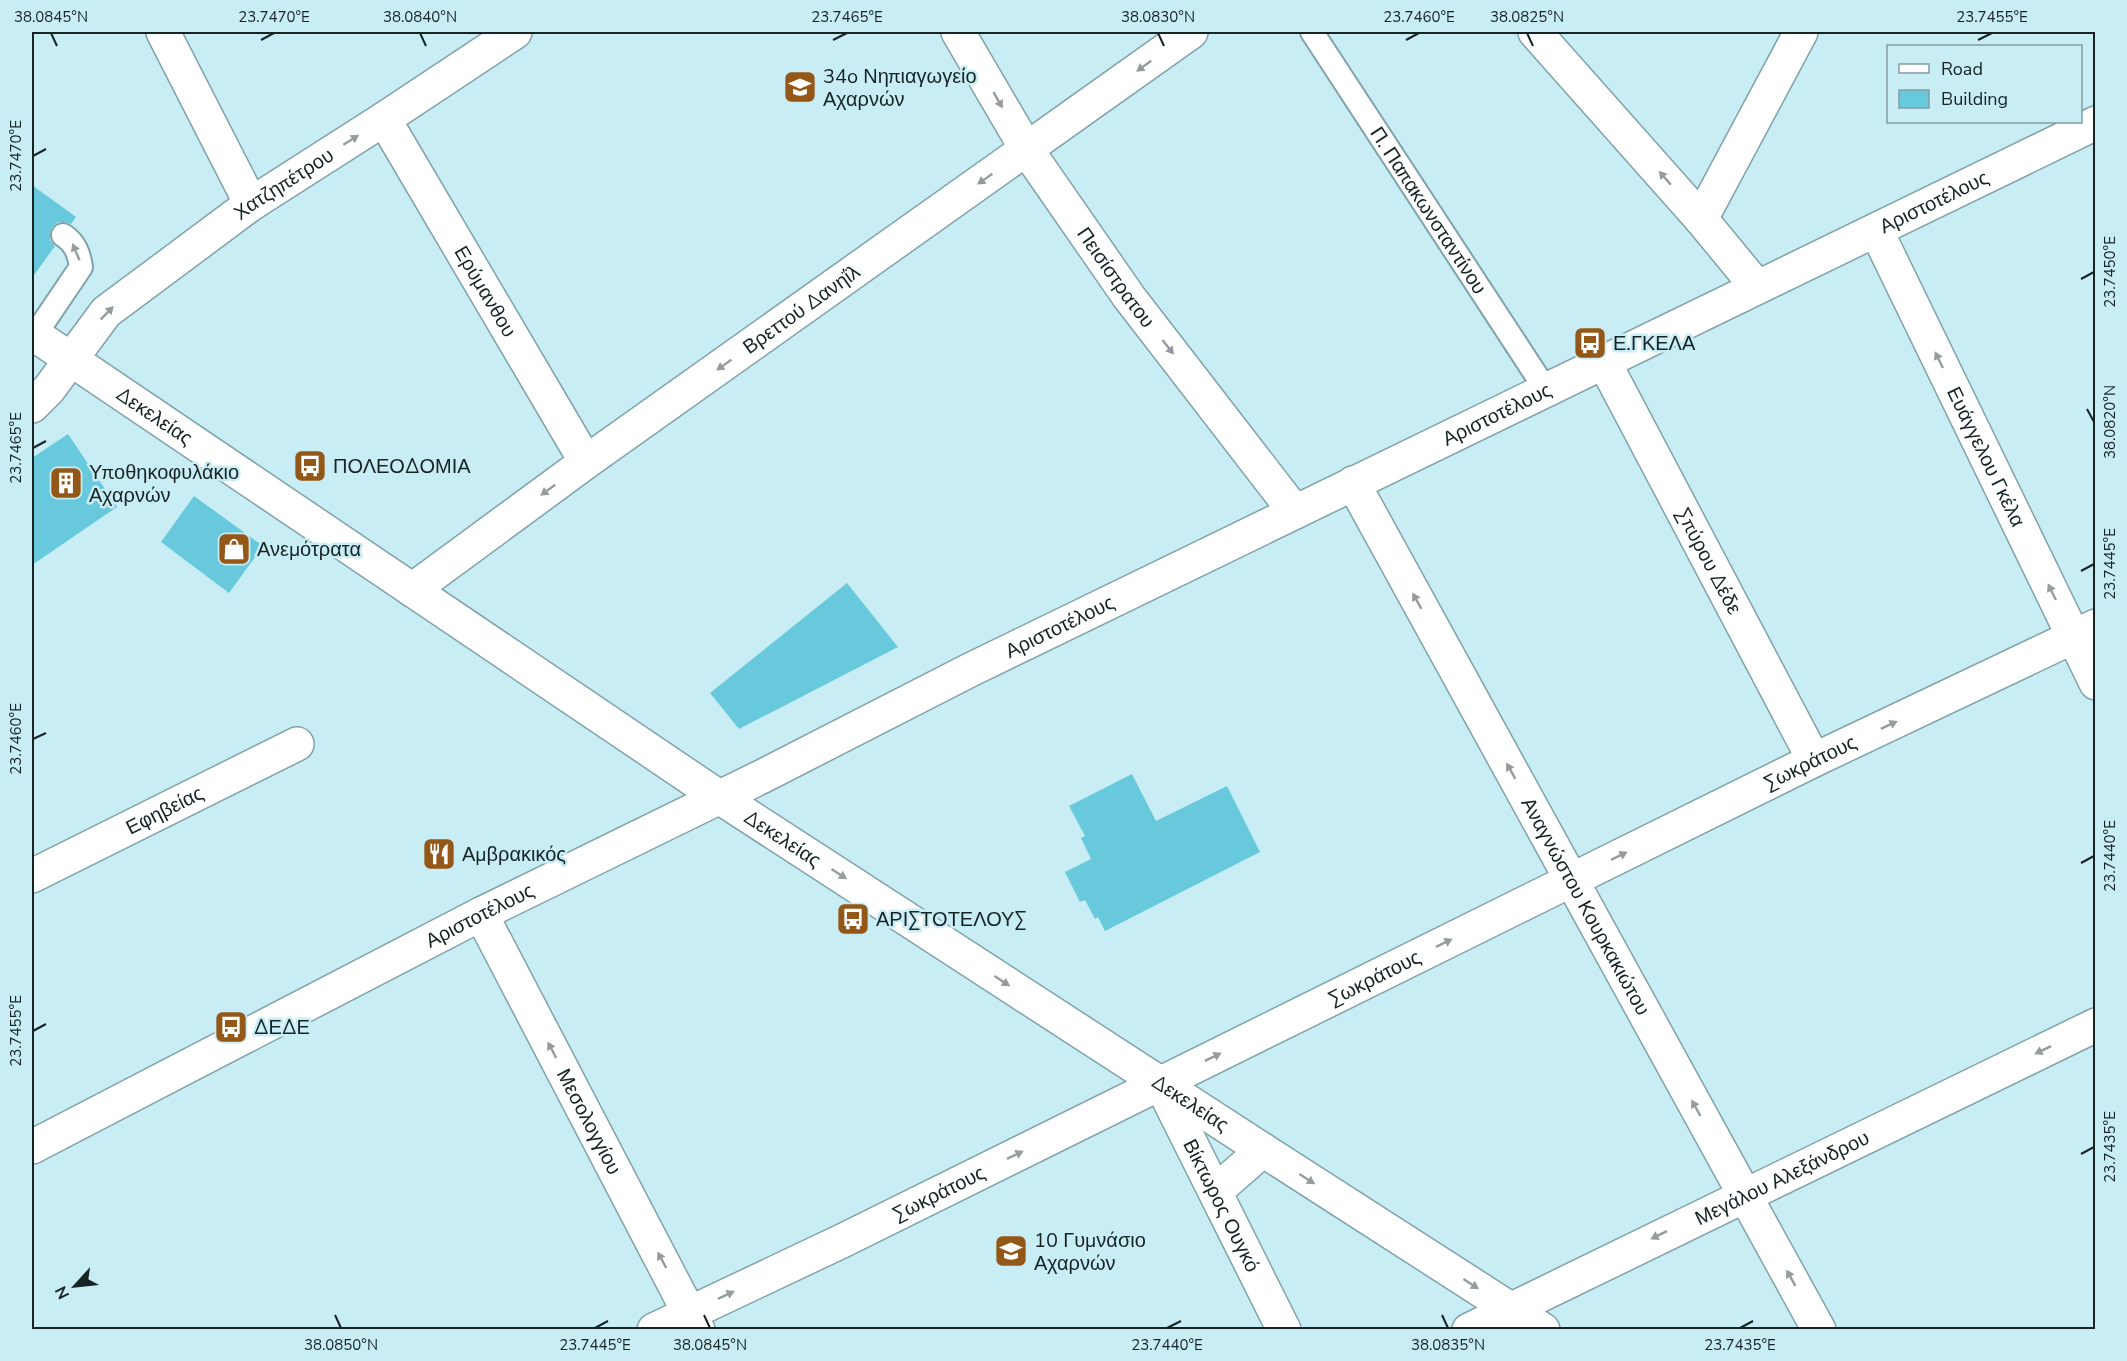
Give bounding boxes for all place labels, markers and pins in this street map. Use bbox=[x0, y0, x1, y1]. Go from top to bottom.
place label: 34o Νηπιαγωγείο Αχαρνών bbox=[823, 63, 977, 113]
school or university icon: 34o Νηπιαγωγείο Αχαρνών bbox=[782, 69, 818, 105]
bus stop icon: Ε.ΓΚΕΛΑ bbox=[1572, 325, 1608, 361]
place label: Ε.ΓΚΕΛΑ bbox=[1613, 330, 1696, 357]
bus stop icon: ΠΟΛΕΟΔΟΜΙΑ bbox=[292, 448, 328, 484]
place label: ΠΟΛΕΟΔΟΜΙΑ bbox=[333, 453, 471, 480]
place label: Υποθηκοφυλάκιο Αχαρνών bbox=[89, 459, 239, 509]
building icon: Υποθηκοφυλάκιο Αχαρνών bbox=[48, 465, 84, 501]
shop icon: Ανεμότρατα bbox=[216, 531, 252, 567]
place label: Ανεμότρατα bbox=[257, 536, 361, 563]
restaurant icon: Αμβρακικός bbox=[421, 836, 457, 872]
place label: Αμβρακικός bbox=[462, 841, 566, 868]
bus stop icon: ΑΡΙΣΤΟΤΕΛΟΥΣ bbox=[835, 901, 871, 937]
place label: ΑΡΙΣΤΟΤΕΛΟΥΣ bbox=[876, 906, 1026, 933]
bus stop icon: ΔΕΔΕ bbox=[213, 1009, 249, 1045]
place label: ΔΕΔΕ bbox=[254, 1014, 310, 1041]
place label: 10 Γυμνάσιο Αχαρνών bbox=[1034, 1227, 1146, 1277]
school or university icon: 10 Γυμνάσιο Αχαρνών bbox=[993, 1233, 1029, 1269]

